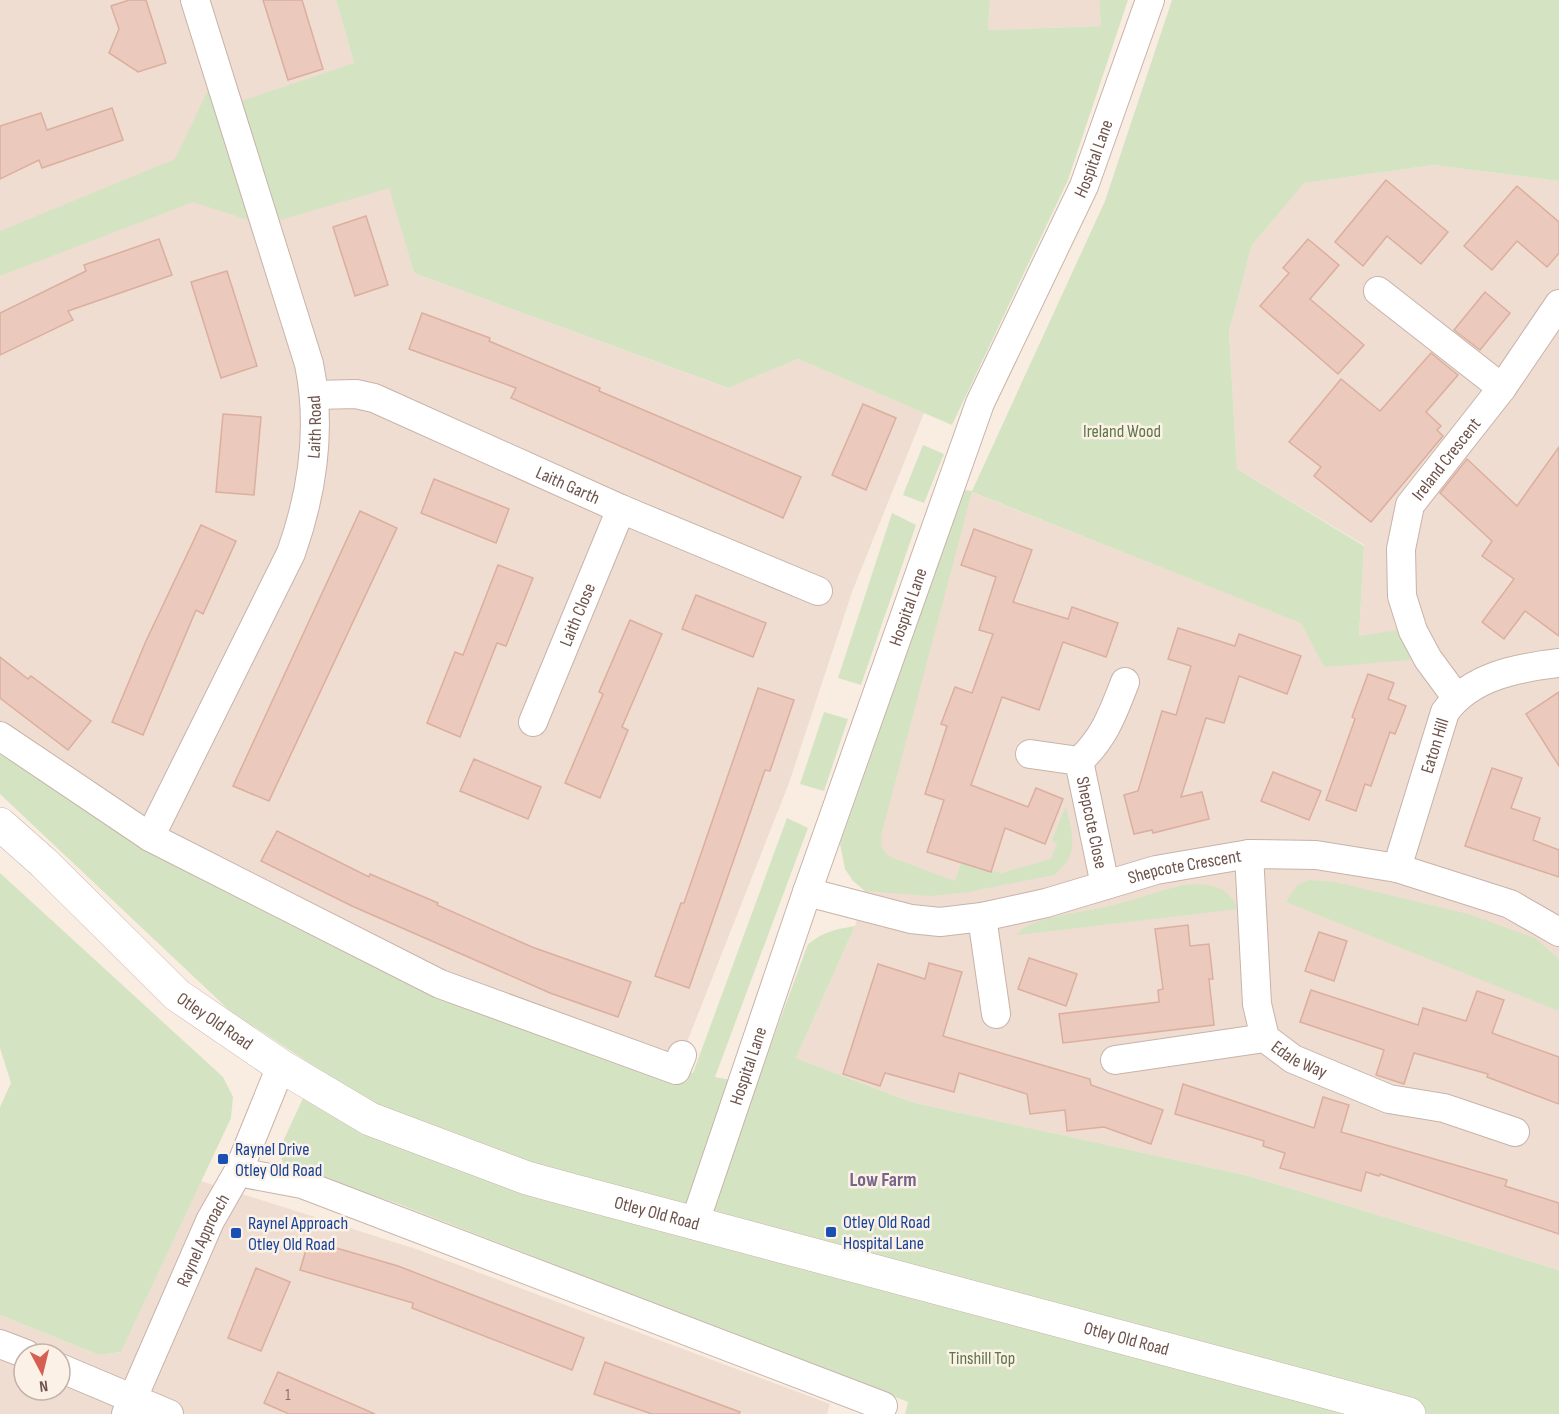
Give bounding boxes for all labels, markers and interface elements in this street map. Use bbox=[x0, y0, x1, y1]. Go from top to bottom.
street label: Hospital Lane bbox=[1070, 117, 1118, 201]
street label: Laith Road bbox=[303, 395, 326, 459]
street label: Ireland Crescent bbox=[1408, 414, 1486, 505]
park label: Ireland Wood bbox=[1083, 421, 1161, 442]
street label: Laith Garth bbox=[533, 462, 603, 509]
street label: Hospital Lane bbox=[885, 565, 932, 649]
street label: Laith Close bbox=[555, 580, 600, 650]
street label: Eaton Hill bbox=[1417, 716, 1454, 776]
street label: Shepcote Close bbox=[1072, 775, 1111, 871]
street label: Shepcote Crescent bbox=[1125, 845, 1243, 889]
street label: Otley Old Road bbox=[173, 988, 257, 1055]
street label: Hospital Lane bbox=[725, 1024, 771, 1108]
street label: Edale Way bbox=[1267, 1036, 1330, 1083]
place label: Raynel Drive Otley Old Road bbox=[235, 1139, 322, 1181]
marker: Raynel Drive Otley Old Road bbox=[216, 1152, 230, 1166]
district label: Low Farm bbox=[850, 1168, 916, 1192]
street label: Raynel Approach bbox=[173, 1190, 234, 1290]
street label: Otley Old Road bbox=[612, 1192, 702, 1235]
place label: Otley Old Road Hospital Lane bbox=[843, 1212, 930, 1254]
place label: Raynel Approach Otley Old Road bbox=[248, 1213, 348, 1255]
marker: Otley Old Road Hospital Lane bbox=[824, 1225, 838, 1239]
marker: Raynel Approach Otley Old Road bbox=[229, 1226, 243, 1240]
street label: Otley Old Road bbox=[1081, 1318, 1171, 1360]
north arrow bbox=[12, 1342, 72, 1402]
park label: Tinshill Top bbox=[949, 1348, 1015, 1369]
text: N bbox=[38, 1375, 49, 1395]
house number: 1 bbox=[285, 1386, 291, 1405]

